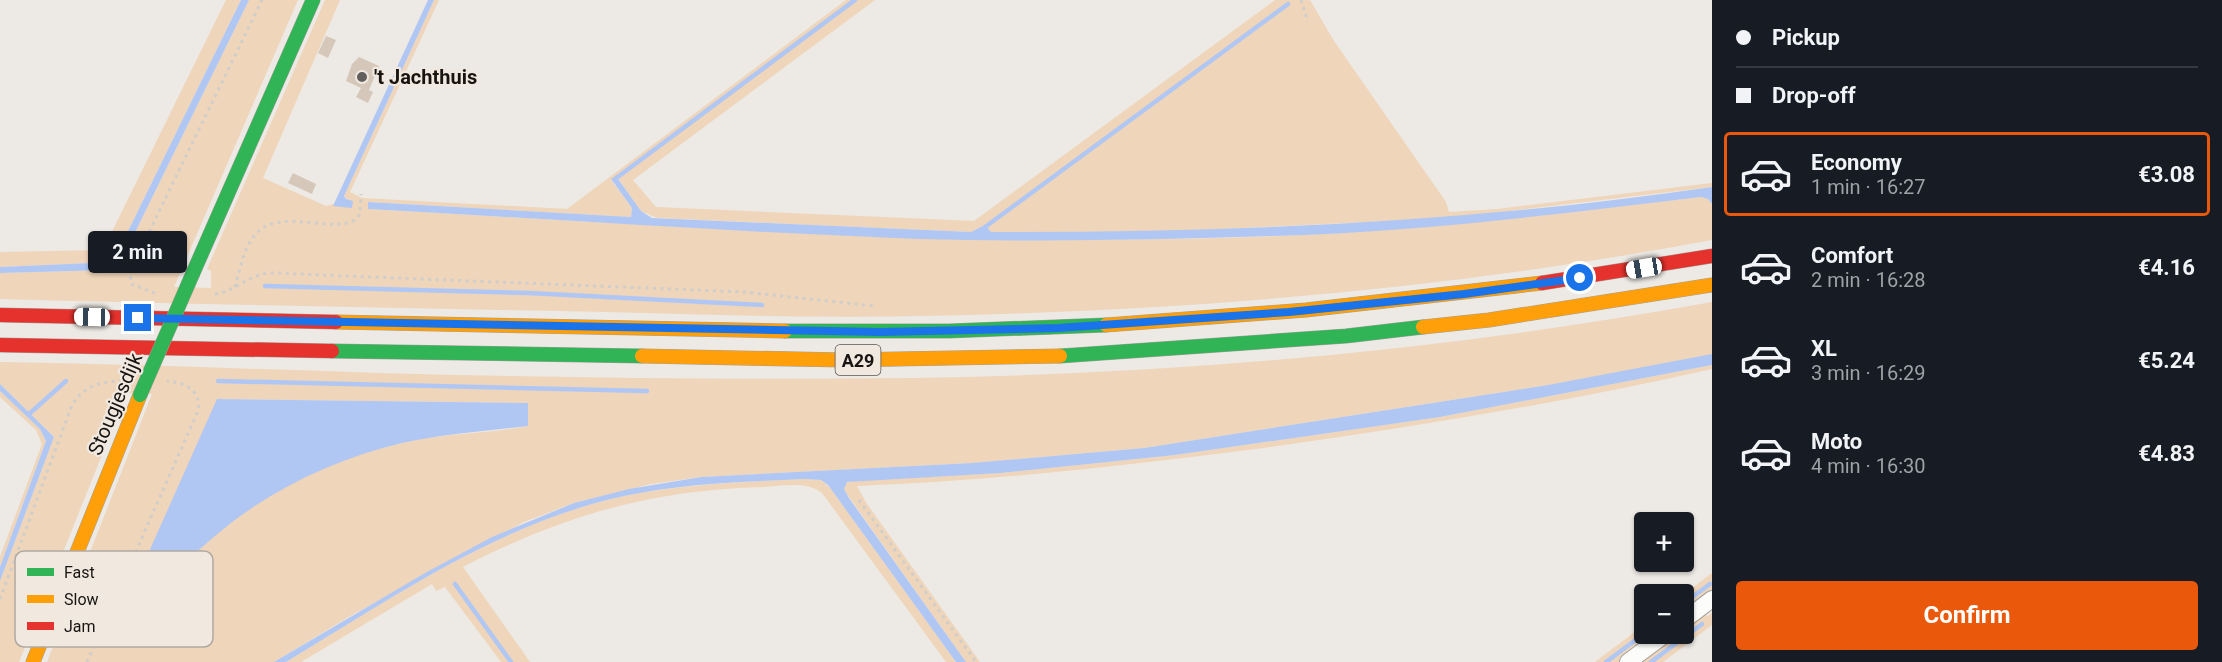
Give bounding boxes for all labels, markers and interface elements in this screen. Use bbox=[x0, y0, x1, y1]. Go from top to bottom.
text: Pickup bbox=[1772, 25, 1840, 50]
place label: 't Jachthuis bbox=[374, 65, 477, 89]
marker: 't Jachthuis bbox=[355, 70, 369, 84]
text: Drop-off bbox=[1772, 83, 1856, 108]
icon: car bbox=[1739, 147, 1793, 201]
text: Economy bbox=[1811, 150, 1902, 175]
text: €3.08 bbox=[2138, 162, 2195, 187]
text: 1 min · 16:27 bbox=[1811, 175, 1926, 199]
callout: 2 min bbox=[88, 231, 188, 273]
text: 2 min bbox=[112, 240, 163, 264]
icon: car bbox=[1739, 240, 1793, 294]
text: Comfort bbox=[1811, 243, 1893, 268]
text: €4.16 bbox=[2138, 255, 2195, 280]
car bbox=[1625, 256, 1663, 280]
route start bbox=[1566, 264, 1593, 291]
text: 2 min · 16:28 bbox=[1811, 268, 1926, 292]
route end bbox=[124, 304, 151, 331]
car bbox=[74, 308, 110, 326]
icon: car bbox=[1739, 333, 1793, 387]
text: XL bbox=[1811, 336, 1837, 361]
road number: A29 bbox=[836, 345, 880, 375]
text: €5.24 bbox=[2138, 348, 2195, 373]
street label: Stougjesdijk bbox=[83, 349, 148, 459]
text: 3 min · 16:29 bbox=[1811, 361, 1926, 385]
icon: car bbox=[1739, 426, 1793, 480]
text: Moto bbox=[1811, 429, 1862, 454]
text: €4.83 bbox=[2138, 441, 2195, 466]
text: 4 min · 16:30 bbox=[1811, 454, 1926, 478]
map controls bbox=[1634, 512, 1694, 644]
button: + bbox=[1634, 512, 1694, 572]
legend bbox=[15, 551, 213, 647]
text: Fast bbox=[64, 563, 95, 582]
button: Confirm bbox=[1736, 581, 2198, 650]
button: − bbox=[1634, 584, 1694, 644]
text: Slow bbox=[64, 590, 99, 609]
text: Jam bbox=[64, 617, 96, 636]

